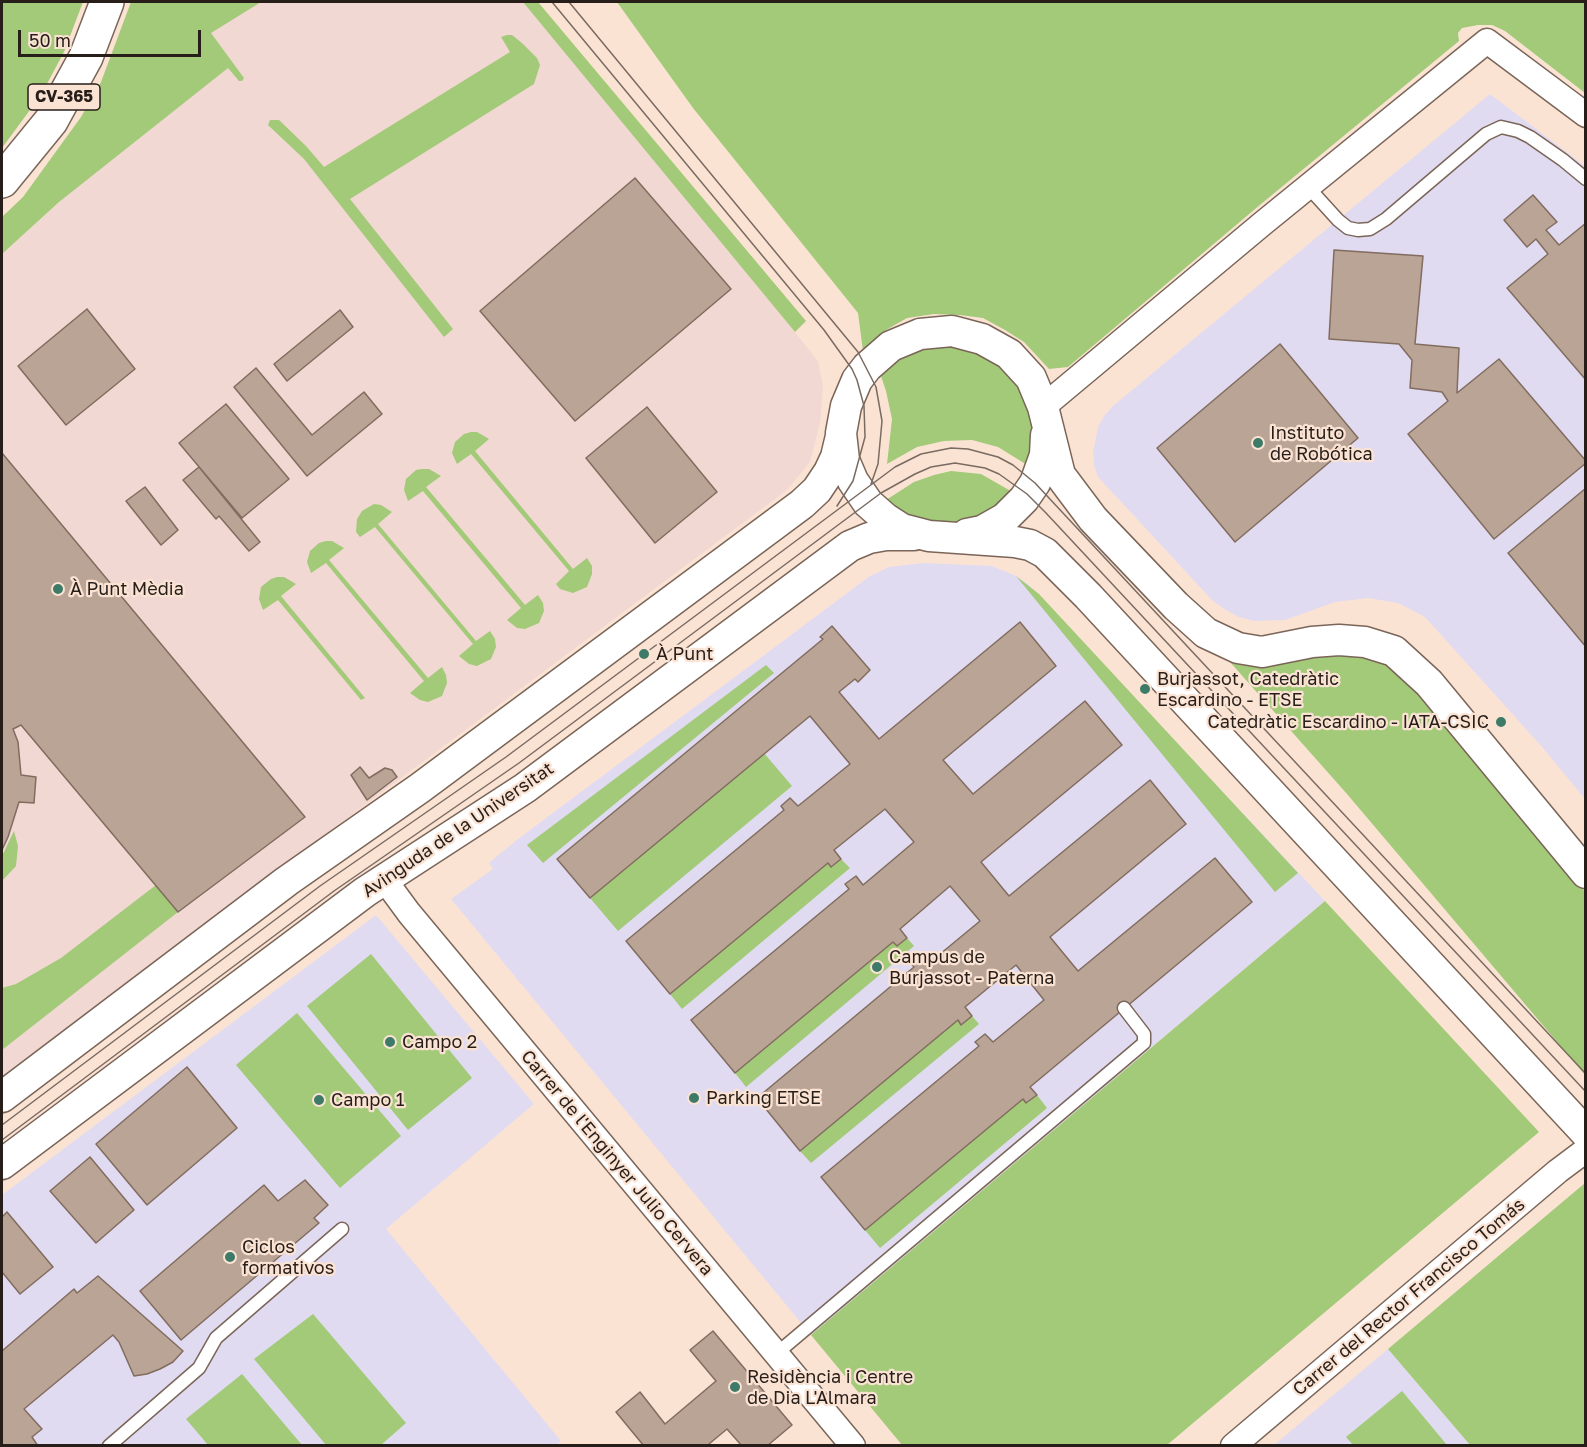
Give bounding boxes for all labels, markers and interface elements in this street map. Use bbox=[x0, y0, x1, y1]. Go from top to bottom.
scale bar bbox=[21, 18, 204, 56]
text: 50 m bbox=[29, 29, 71, 51]
road number: CV-365 bbox=[28, 84, 100, 110]
place label: Instituto de Robótica bbox=[1270, 422, 1373, 464]
marker: Instituto de Robótica bbox=[1251, 436, 1265, 450]
place label: À Punt Mèdia bbox=[70, 578, 184, 600]
marker: À Punt Mèdia bbox=[51, 582, 65, 596]
place label: À Punt bbox=[656, 643, 713, 665]
marker: À Punt bbox=[637, 647, 651, 661]
place label: Burjassot, Catedràtic Escardino - ETSE bbox=[1157, 668, 1339, 710]
marker: Burjassot, Catedràtic Escardino - ETSE bbox=[1138, 682, 1152, 696]
place label: Catedràtic Escardino - IATA-CSIC bbox=[1207, 711, 1489, 733]
marker: Catedràtic Escardino - IATA-CSIC bbox=[1494, 715, 1508, 729]
street label: Avinguda de la Universitat bbox=[358, 758, 558, 902]
place label: Campus de Burjassot - Paterna bbox=[889, 946, 1054, 988]
marker: Campus de Burjassot - Paterna bbox=[870, 960, 884, 974]
place label: Campo 2 bbox=[402, 1031, 477, 1053]
marker: Campo 2 bbox=[383, 1035, 397, 1049]
street label: Carrer de l'Enginyer Julio Cervera bbox=[516, 1046, 718, 1280]
place label: Parking ETSE bbox=[706, 1087, 821, 1109]
place label: Campo 1 bbox=[331, 1089, 404, 1111]
marker: Parking ETSE bbox=[687, 1091, 701, 1105]
marker: Campo 1 bbox=[312, 1093, 326, 1107]
street label: Carrer del Rector Francisco Tomás bbox=[1289, 1194, 1529, 1400]
place label: Ciclos formativos bbox=[242, 1236, 334, 1278]
marker: Ciclos formativos bbox=[223, 1250, 237, 1264]
place label: Residència i Centre de Dia L'Almara bbox=[747, 1366, 913, 1408]
marker: Residència i Centre de Dia L'Almara bbox=[728, 1380, 742, 1394]

